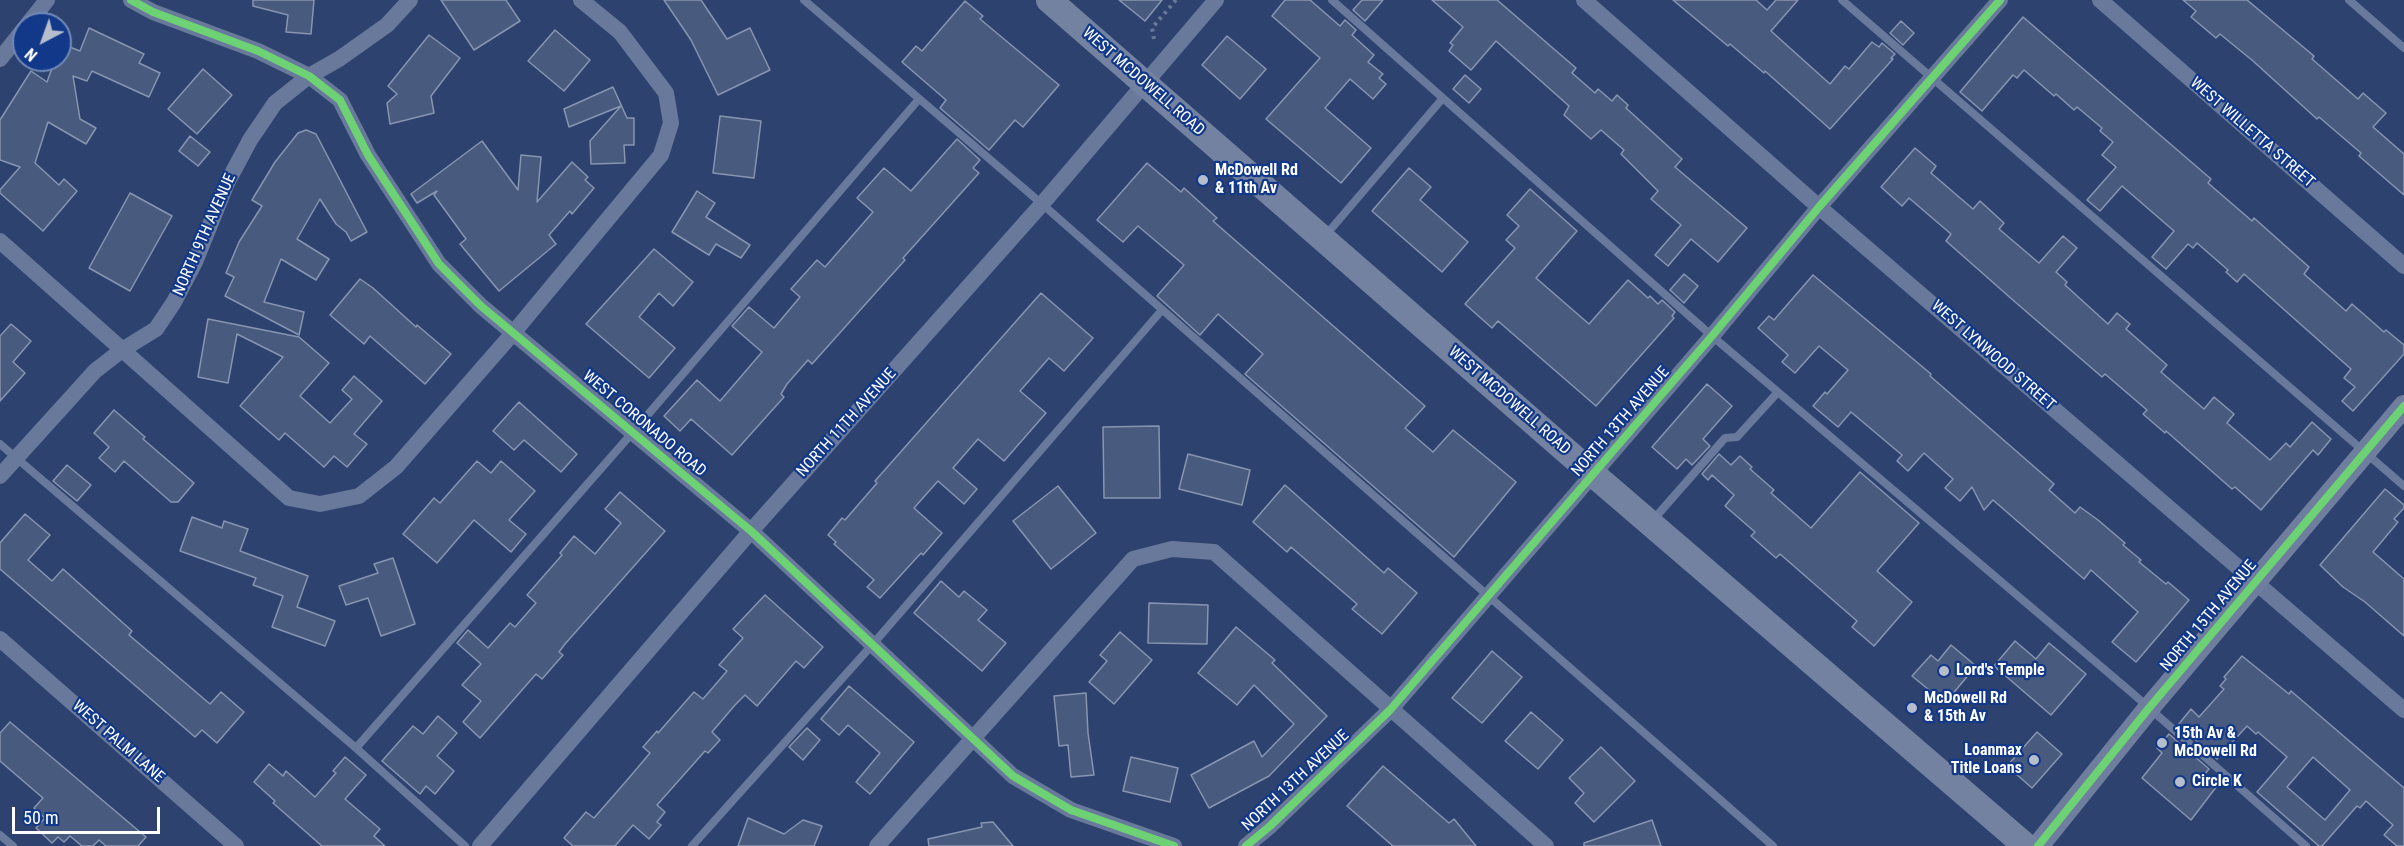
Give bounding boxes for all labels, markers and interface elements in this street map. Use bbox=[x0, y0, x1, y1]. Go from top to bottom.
north arrow bbox=[12, 12, 72, 72]
street label: WEST MCDOWELL ROAD bbox=[1078, 24, 1208, 140]
text: N bbox=[21, 44, 41, 65]
street label: WEST WILLETTA STREET bbox=[2186, 74, 2318, 192]
place label: McDowell Rd & 11th Av bbox=[1215, 161, 1298, 199]
street label: NORTH 9TH AVENUE bbox=[169, 171, 241, 299]
marker: McDowell Rd & 11th Av bbox=[1196, 173, 1210, 187]
street label: WEST LYNWOOD STREET bbox=[1927, 297, 2059, 415]
street label: WEST MCDOWELL ROAD bbox=[1444, 343, 1574, 459]
street label: NORTH 13TH AVENUE bbox=[1568, 363, 1674, 481]
street label: NORTH 11TH AVENUE bbox=[793, 365, 901, 481]
street label: WEST CORONADO ROAD bbox=[578, 367, 710, 481]
street label: NORTH 15TH AVENUE bbox=[2157, 556, 2261, 676]
place label: Lord's Temple bbox=[1956, 661, 2045, 681]
marker: Lord's Temple bbox=[1937, 664, 1951, 678]
place label: McDowell Rd & 15th Av bbox=[1924, 689, 2007, 727]
street label: WEST PALM LANE bbox=[68, 697, 168, 787]
marker: McDowell Rd & 15th Av bbox=[1905, 701, 1919, 715]
place label: 15th Av & McDowell Rd bbox=[2174, 724, 2257, 762]
street label: NORTH 13TH AVENUE bbox=[1238, 726, 1354, 836]
marker: 15th Av & McDowell Rd bbox=[2155, 736, 2169, 750]
place label: Loanmax Title Loans bbox=[1951, 741, 2022, 779]
marker: Loanmax Title Loans bbox=[2027, 753, 2041, 767]
place label: Circle K bbox=[2192, 772, 2242, 792]
marker: Circle K bbox=[2173, 775, 2187, 789]
scale bar bbox=[15, 795, 164, 833]
text: 50 m bbox=[23, 807, 58, 828]

